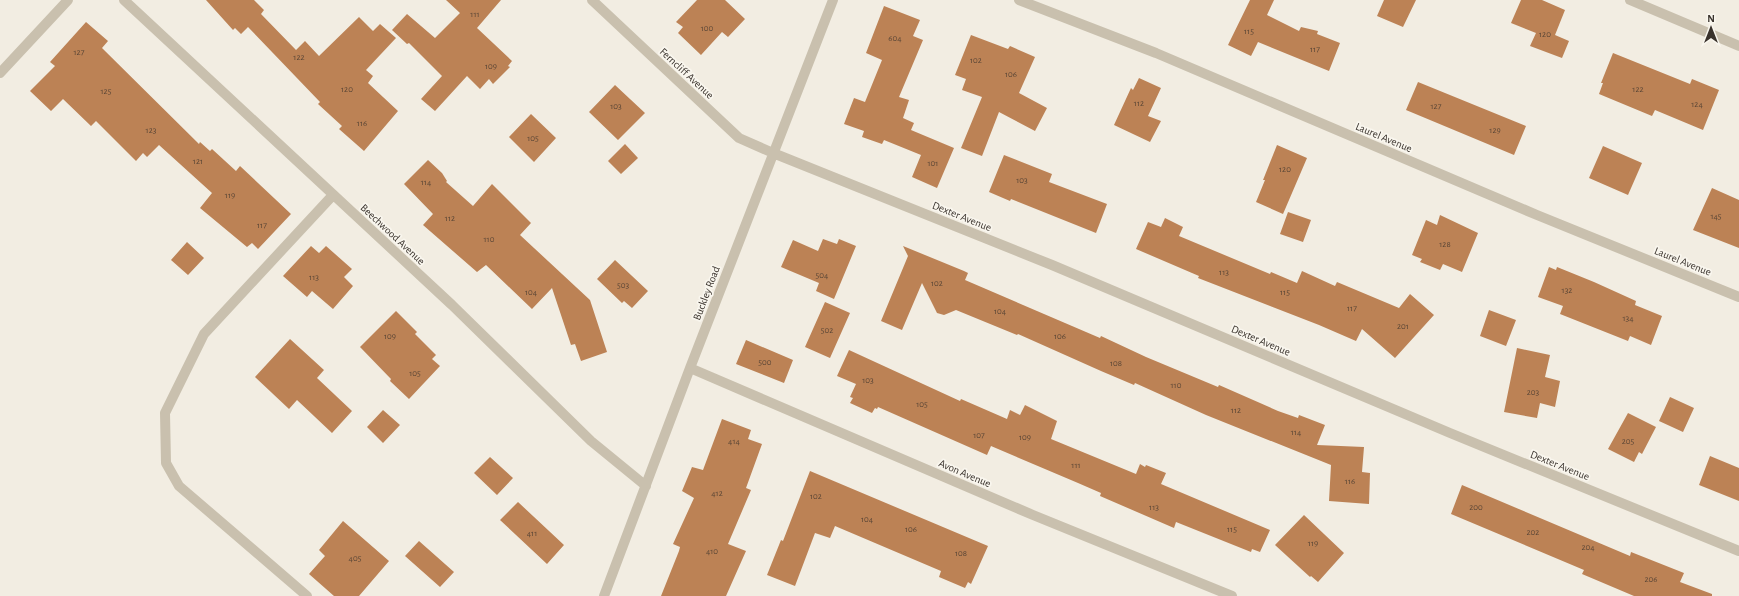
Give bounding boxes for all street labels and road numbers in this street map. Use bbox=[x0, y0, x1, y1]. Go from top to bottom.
street label: Ferncliff Avenue bbox=[658, 46, 716, 101]
street label: Laurel Avenue bbox=[1354, 121, 1414, 154]
street label: Dexter Avenue bbox=[931, 200, 993, 233]
street label: Beechwood Avenue bbox=[358, 202, 427, 267]
street label: Laurel Avenue bbox=[1653, 245, 1713, 278]
street label: Buckley Road bbox=[691, 264, 722, 322]
street label: Dexter Avenue bbox=[1230, 323, 1292, 358]
street label: Dexter Avenue bbox=[1529, 449, 1591, 482]
street label: Avon Avenue bbox=[937, 458, 992, 489]

